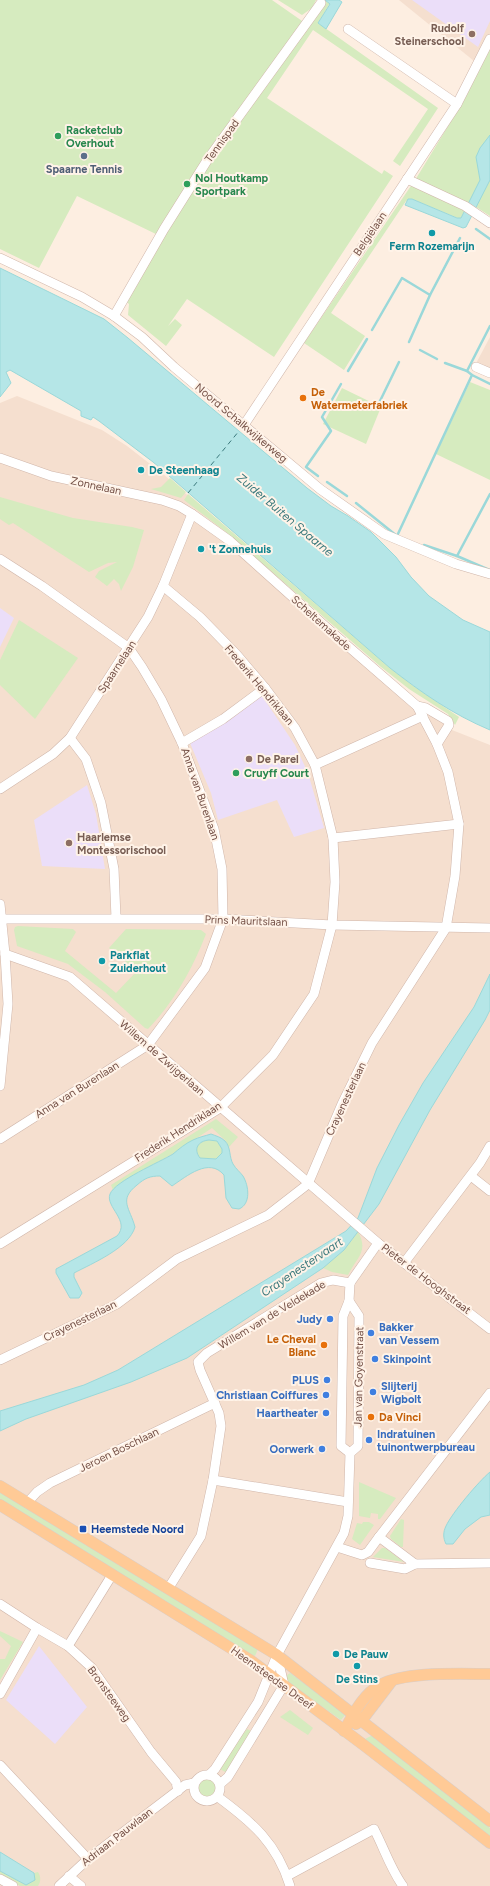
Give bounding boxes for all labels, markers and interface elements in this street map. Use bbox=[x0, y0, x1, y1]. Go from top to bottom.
place label: Rudolf Steinerschool bbox=[395, 22, 465, 48]
marker: Rudolf Steinerschool bbox=[467, 29, 477, 39]
street label: Tennispad bbox=[202, 117, 242, 165]
place label: Racketclub Overhout bbox=[66, 124, 123, 150]
marker: Racketclub Overhout bbox=[53, 131, 63, 141]
marker: Spaarne Tennis bbox=[79, 151, 89, 161]
place label: Spaarne Tennis bbox=[46, 163, 122, 176]
place label: Nol Houtkamp Sportpark bbox=[195, 172, 269, 198]
marker: Nol Houtkamp Sportpark bbox=[182, 179, 192, 189]
street label: Belgiëlaan bbox=[351, 210, 389, 258]
marker: Ferm Rozemarijn bbox=[427, 228, 437, 238]
place label: Ferm Rozemarijn bbox=[389, 240, 475, 253]
street label: Noord Schalkwijkerweg bbox=[192, 381, 290, 465]
place label: De Watermeterfabriek bbox=[311, 386, 408, 412]
marker: De Watermeterfabriek bbox=[298, 393, 308, 403]
place label: De Steenhaag bbox=[149, 464, 219, 477]
marker: De Steenhaag bbox=[136, 465, 146, 475]
water label: Zuider Buiten Spaarne bbox=[234, 471, 336, 560]
street label: Zonnelaan bbox=[69, 474, 123, 498]
place label: 't Zonnehuis bbox=[209, 543, 271, 556]
marker: 't Zonnehuis bbox=[196, 544, 206, 554]
street label: Scheltemakade bbox=[289, 593, 353, 653]
street label: Spaarnelaan bbox=[95, 638, 139, 696]
street label: Frederik Hendriklaan bbox=[222, 642, 296, 728]
street label: Anna van Burenlaan bbox=[178, 746, 222, 842]
place label: De Parel bbox=[257, 753, 299, 766]
marker: De Parel bbox=[244, 754, 254, 764]
place label: Cruyff Court bbox=[244, 767, 310, 780]
marker: Cruyff Court bbox=[231, 768, 241, 778]
place label: Haarlemse Montessorischool bbox=[77, 831, 166, 857]
marker: Haarlemse Montessorischool bbox=[64, 838, 74, 848]
street label: Prins Mauritslaan bbox=[204, 913, 288, 929]
place label: Parkflat Zuiderhout bbox=[110, 949, 167, 975]
marker: Parkflat Zuiderhout bbox=[97, 956, 107, 966]
street label: Willem de Zwijgerlaan bbox=[117, 1018, 207, 1098]
street label: Anna van Burenlaan bbox=[33, 1059, 121, 1121]
street label: Crayenesterlaan bbox=[323, 1060, 369, 1138]
street label: Frederik Hendriklaan bbox=[132, 1099, 224, 1165]
water label: Crayenestervaart bbox=[258, 1234, 346, 1300]
street label: Pieter de Hooghstraat bbox=[379, 1241, 473, 1317]
street label: Willem van de Veldekade bbox=[216, 1278, 328, 1352]
street label: Crayenesterlaan bbox=[41, 1298, 119, 1344]
place label: Judy bbox=[297, 1313, 323, 1326]
marker: Judy bbox=[325, 1314, 335, 1324]
place label: Bakker van Vessem bbox=[379, 1321, 440, 1347]
street label: Jan van Goyenstraat bbox=[352, 1326, 366, 1428]
marker: Bakker van Vessem bbox=[366, 1328, 376, 1338]
place label: Le Cheval Blanc bbox=[267, 1333, 316, 1359]
marker: Le Cheval Blanc bbox=[319, 1340, 329, 1350]
place label: Skinpoint bbox=[383, 1353, 432, 1366]
marker: Skinpoint bbox=[370, 1354, 380, 1364]
place label: PLUS bbox=[292, 1374, 319, 1387]
marker: PLUS bbox=[322, 1375, 332, 1385]
place label: Slijterij Wigbolt bbox=[381, 1380, 422, 1406]
marker: Slijterij Wigbolt bbox=[368, 1387, 378, 1397]
place label: Christiaan Coiffures bbox=[216, 1389, 318, 1402]
marker: Christiaan Coiffures bbox=[321, 1390, 331, 1400]
place label: Haartheater bbox=[257, 1407, 319, 1420]
marker: Haartheater bbox=[321, 1408, 331, 1418]
place label: Da Vinci bbox=[379, 1411, 421, 1424]
marker: Da Vinci bbox=[366, 1412, 376, 1422]
street label: Jeroen Boschlaan bbox=[77, 1425, 161, 1475]
place label: Indratuinen tuinontwerpbureau bbox=[377, 1428, 475, 1454]
marker: Indratuinen tuinontwerpbureau bbox=[364, 1435, 374, 1445]
place label: Oorwerk bbox=[270, 1443, 314, 1456]
marker: Oorwerk bbox=[317, 1444, 327, 1454]
place label: Heemstede Noord bbox=[91, 1523, 184, 1536]
marker: Heemstede Noord bbox=[78, 1524, 88, 1534]
street label: Heemsteedse Dreef bbox=[228, 1644, 316, 1713]
place label: De Pauw bbox=[344, 1648, 389, 1661]
marker: De Pauw bbox=[331, 1649, 341, 1659]
marker: De Stins bbox=[352, 1661, 362, 1671]
street label: Bronsteeweg bbox=[85, 1664, 133, 1724]
place label: De Stins bbox=[336, 1673, 378, 1686]
street label: Adriaan Pauwlaan bbox=[79, 1805, 155, 1869]

